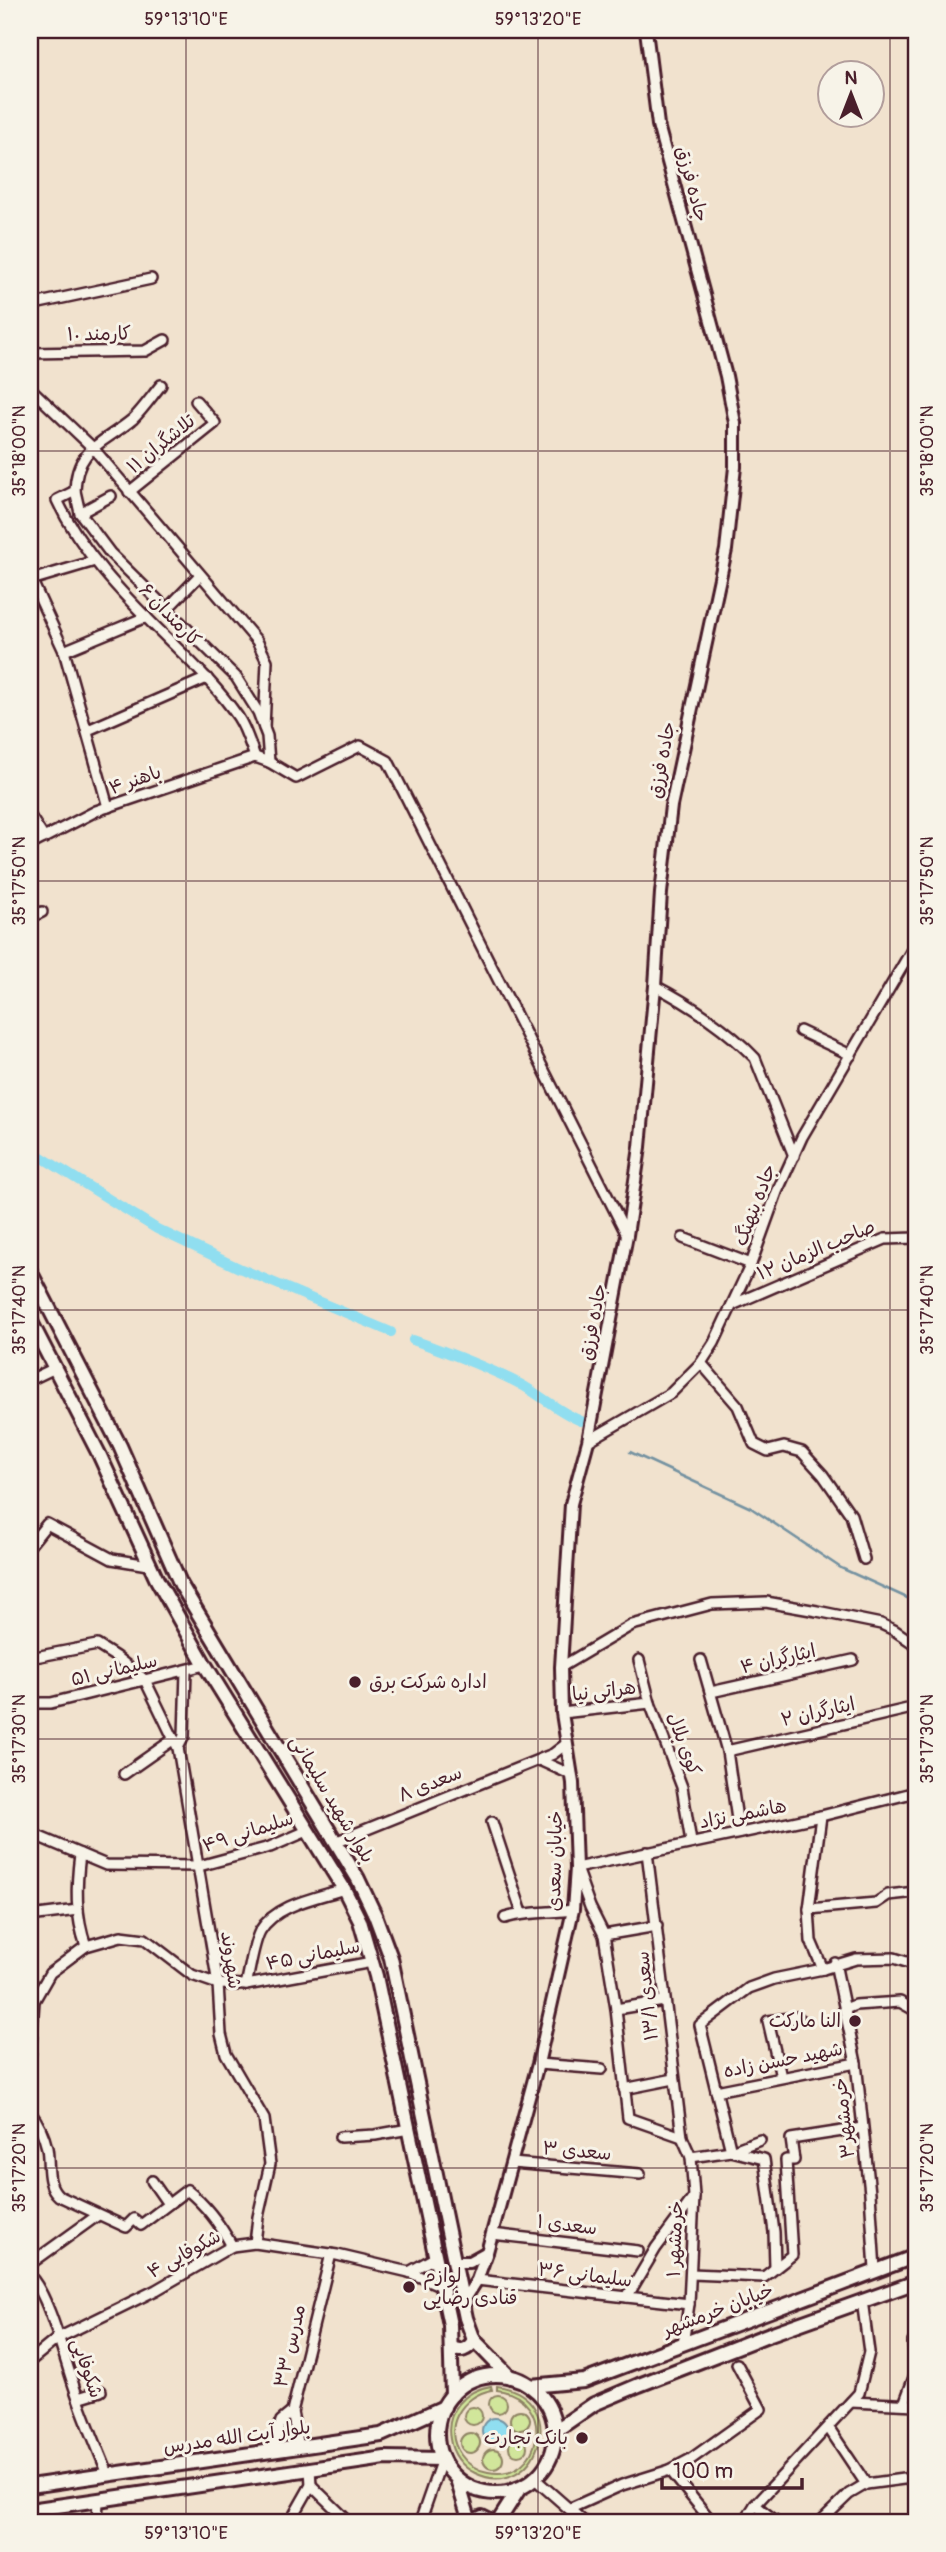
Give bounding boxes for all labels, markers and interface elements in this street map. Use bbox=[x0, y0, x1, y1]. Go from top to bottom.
text: 59°13'10"E bbox=[144, 8, 228, 31]
text: 59°13'20"E bbox=[495, 8, 581, 31]
north arrow bbox=[816, 60, 886, 130]
text: N bbox=[845, 66, 858, 90]
street label: جاده فرزق bbox=[670, 143, 714, 225]
street label: کارمند ۱۰ bbox=[67, 321, 131, 347]
text: 35°18'00"N bbox=[8, 405, 31, 497]
text: 35°18'00"N bbox=[916, 405, 939, 497]
street label: تلاشگران ۱۱ bbox=[122, 409, 201, 479]
street label: کارمندان ۶ bbox=[134, 578, 206, 652]
street label: جاده فرزق bbox=[643, 720, 681, 800]
street label: باهنر ۴ bbox=[106, 760, 164, 800]
text: 35°17'50"N bbox=[8, 836, 31, 926]
text: 35°17'50"N bbox=[916, 836, 939, 926]
street label: جاده بنهنگ bbox=[728, 1161, 782, 1249]
street label: صاحب الزمان ۱۲ bbox=[753, 1214, 879, 1286]
text: 35°17'40"N bbox=[8, 1265, 31, 1355]
text: 35°17'40"N bbox=[916, 1265, 939, 1355]
street label: جاده فرزق bbox=[574, 1282, 612, 1362]
street label: ایثارگران ۴ bbox=[738, 1639, 818, 1679]
street label: سلیمانی ۵۱ bbox=[68, 1648, 160, 1692]
place label: اداره شرکت برق bbox=[369, 1670, 487, 1694]
marker: اداره شرکت برق bbox=[347, 1674, 363, 1690]
street label: هراتی نیا bbox=[571, 1675, 637, 1707]
street label: ایثارگران ۲ bbox=[779, 1692, 857, 1732]
text: 35°17'30"N bbox=[8, 1694, 31, 1784]
text: 35°17'30"N bbox=[916, 1694, 939, 1784]
street label: کوی بلال bbox=[662, 1709, 706, 1779]
street label: بلوار شهید سلیمانی bbox=[284, 1731, 380, 1867]
street label: سعدی ۸ bbox=[394, 1760, 466, 1808]
street label: هاشمی نژاد bbox=[697, 1794, 789, 1834]
street label: سلیمانی ۴۹ bbox=[200, 1806, 296, 1858]
street label: خیابان سعدی bbox=[542, 1810, 568, 1912]
street label: شهروند bbox=[215, 1930, 247, 1990]
street label: سلیمانی ۴۵ bbox=[264, 1934, 362, 1976]
street label: سعدی ۱۳/۱ bbox=[630, 1950, 664, 2042]
place label: النا مارکت bbox=[769, 2009, 841, 2033]
marker: النا مارکت bbox=[847, 2013, 863, 2029]
street label: شهید حسن زاده bbox=[721, 2037, 845, 2083]
street label: خرمشهر۳ bbox=[828, 2076, 860, 2160]
text: 35°17'20"N bbox=[8, 2123, 31, 2213]
text: 35°17'20"N bbox=[916, 2123, 939, 2213]
street label: سعدی ۳ bbox=[541, 2136, 613, 2166]
street label: خرمشهر ۱ bbox=[662, 2200, 688, 2278]
street label: سعدی ۱ bbox=[535, 2209, 599, 2241]
street label: شکوفایی ۴ bbox=[143, 2224, 225, 2284]
street label: سلیمانی ۳۶ bbox=[536, 2257, 634, 2293]
place label: لوازم قنادی رضایی bbox=[423, 2264, 517, 2310]
street label: خیابان خرمشهر bbox=[657, 2278, 777, 2343]
marker: لوازم قنادی رضایی bbox=[401, 2279, 417, 2295]
street label: مدرس ۳۳ bbox=[269, 2302, 311, 2390]
street label: شکوفایی bbox=[66, 2335, 108, 2401]
street label: بلوار آیت الله مدرس bbox=[162, 2415, 312, 2459]
place label: بانک تجارت bbox=[484, 2426, 568, 2450]
marker: بانک تجارت bbox=[574, 2430, 590, 2446]
scale bar bbox=[662, 2447, 802, 2491]
text: 100 m bbox=[673, 2458, 733, 2485]
text: 59°13'10"E bbox=[144, 2522, 228, 2545]
text: 59°13'20"E bbox=[495, 2522, 581, 2545]

